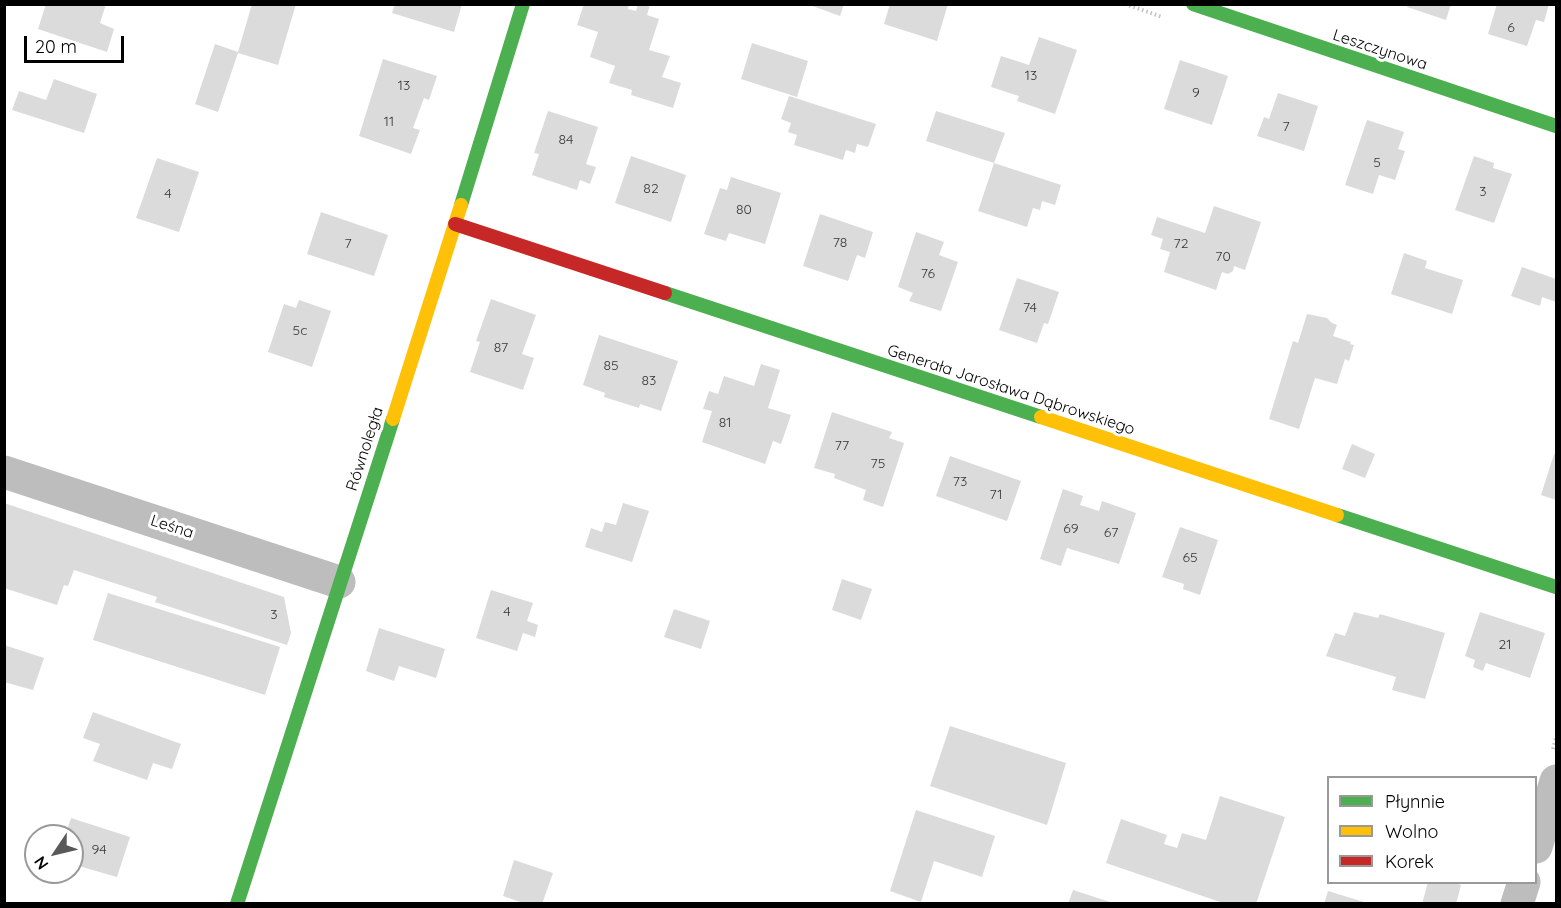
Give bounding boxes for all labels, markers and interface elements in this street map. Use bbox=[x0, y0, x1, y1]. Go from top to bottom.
house number: 6 bbox=[1507, 20, 1515, 36]
scale bar bbox=[27, 24, 128, 62]
street label: Leszczynowa bbox=[1330, 26, 1430, 74]
text: 20 m bbox=[35, 35, 77, 58]
house number: 13 bbox=[1025, 68, 1037, 84]
house number: 13 bbox=[398, 78, 410, 94]
house number: 9 bbox=[1192, 85, 1200, 101]
house number: 11 bbox=[384, 114, 394, 130]
house number: 7 bbox=[1282, 119, 1290, 135]
house number: 84 bbox=[559, 132, 573, 148]
house number: 5 bbox=[1373, 155, 1381, 171]
house number: 82 bbox=[643, 181, 659, 197]
house number: 3 bbox=[1479, 184, 1487, 200]
house number: 4 bbox=[164, 186, 172, 202]
house number: 80 bbox=[736, 202, 752, 218]
house number: 78 bbox=[833, 235, 847, 251]
house number: 7 bbox=[344, 236, 352, 252]
house number: 72 bbox=[1174, 236, 1188, 252]
house number: 70 bbox=[1215, 249, 1231, 265]
house number: 76 bbox=[921, 266, 935, 282]
house number: 74 bbox=[1023, 300, 1037, 316]
house number: 5c bbox=[293, 323, 307, 339]
house number: 87 bbox=[494, 340, 508, 356]
street label: Generała Jarosława Dąbrowskiego bbox=[885, 341, 1137, 439]
house number: 85 bbox=[603, 358, 619, 374]
house number: 83 bbox=[642, 373, 656, 389]
street label: Równoległa bbox=[342, 405, 388, 493]
house number: 81 bbox=[719, 415, 731, 431]
house number: 77 bbox=[835, 438, 849, 454]
house number: 75 bbox=[871, 456, 885, 472]
house number: 73 bbox=[953, 474, 967, 490]
house number: 71 bbox=[989, 487, 1003, 503]
street label: Leśna bbox=[148, 511, 196, 543]
house number: 69 bbox=[1063, 521, 1079, 537]
house number: 67 bbox=[1104, 525, 1118, 541]
house number: 65 bbox=[1182, 550, 1198, 566]
house number: 4 bbox=[503, 604, 511, 620]
house number: 3 bbox=[270, 607, 278, 623]
house number: 21 bbox=[1499, 637, 1511, 653]
legend bbox=[1327, 776, 1537, 884]
text: Płynnie bbox=[1385, 790, 1445, 813]
text: Wolno bbox=[1385, 820, 1438, 843]
north arrow bbox=[24, 824, 84, 884]
house number: 94 bbox=[91, 842, 107, 858]
text: Korek bbox=[1385, 850, 1434, 873]
text: N bbox=[29, 853, 52, 874]

